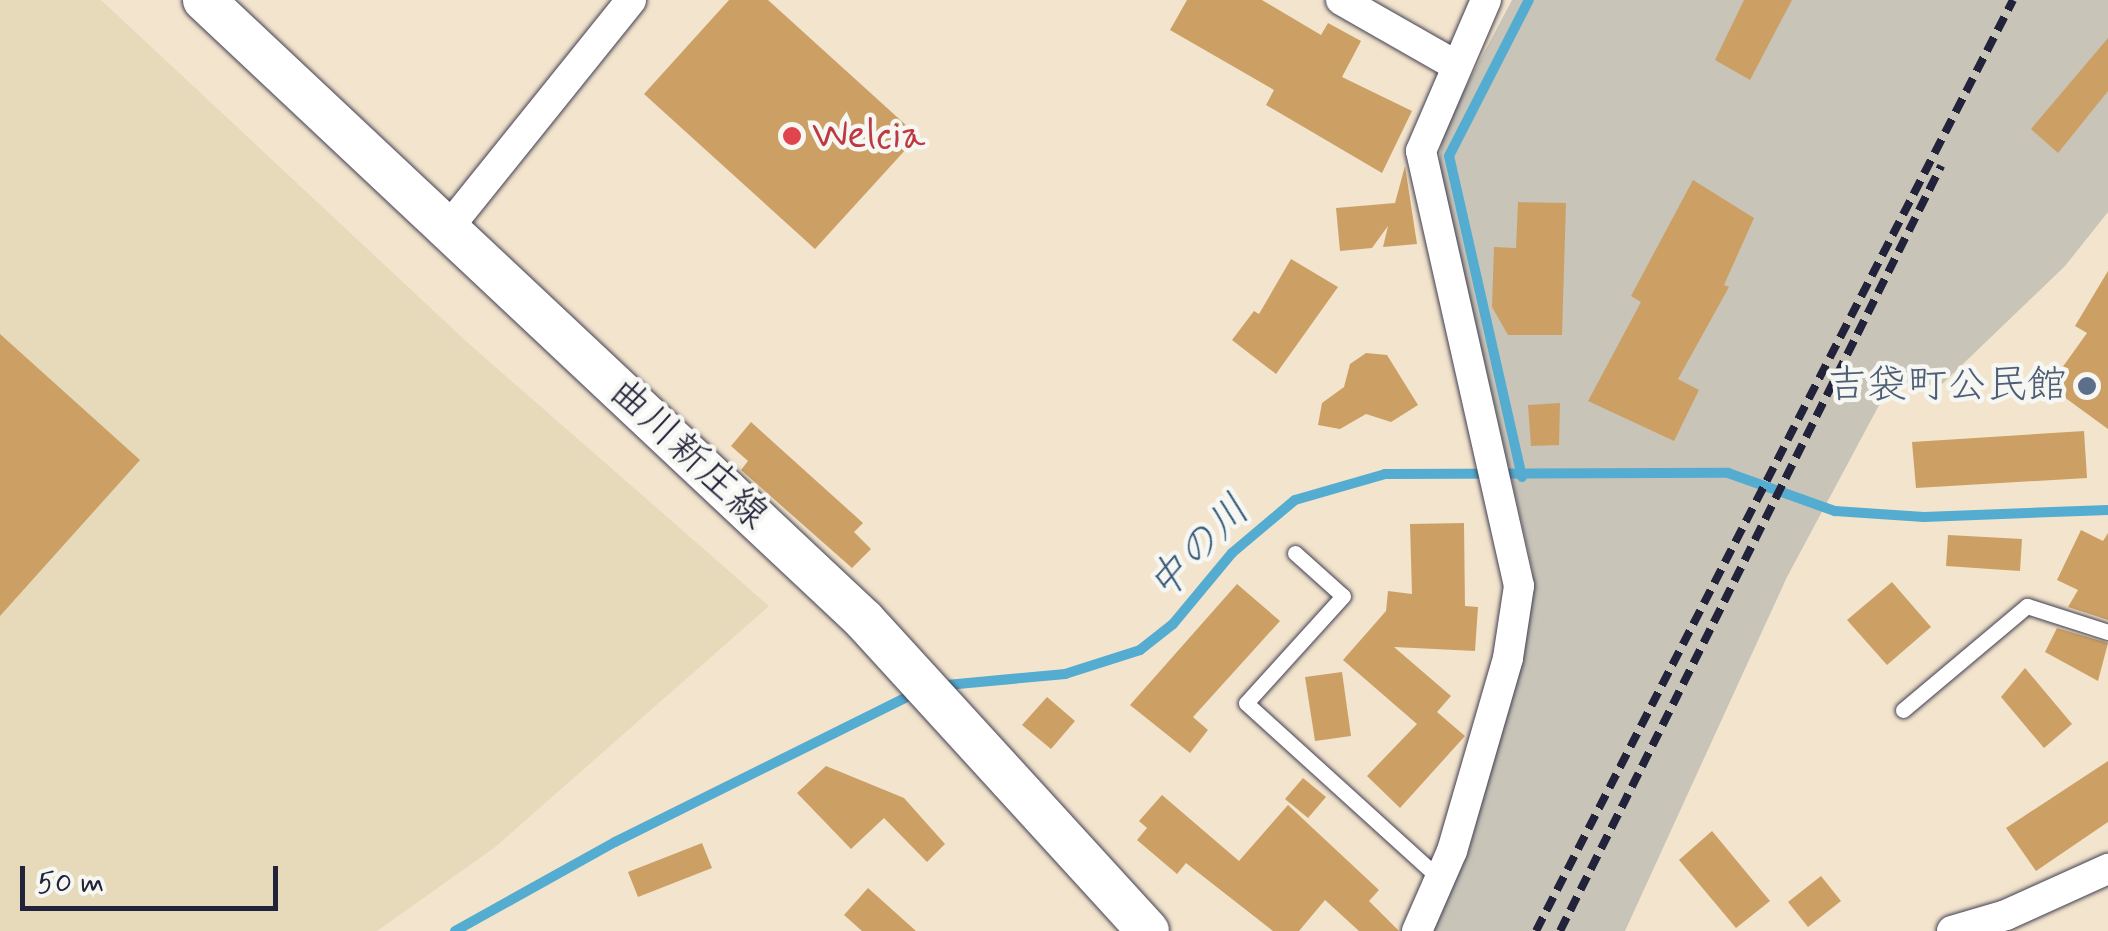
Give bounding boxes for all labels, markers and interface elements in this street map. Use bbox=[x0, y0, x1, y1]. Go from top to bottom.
place label: Welcia bbox=[812, 112, 925, 160]
marker: Welcia bbox=[781, 125, 803, 147]
place label: 吉袋町公民館 bbox=[1827, 362, 2067, 410]
street label: 曲川新庄線 bbox=[598, 368, 778, 540]
marker: 吉袋町公民館 bbox=[2076, 375, 2098, 397]
water label: 中の川 bbox=[1138, 486, 1262, 612]
scale bar bbox=[25, 846, 282, 908]
text: 50 m bbox=[37, 864, 104, 903]

